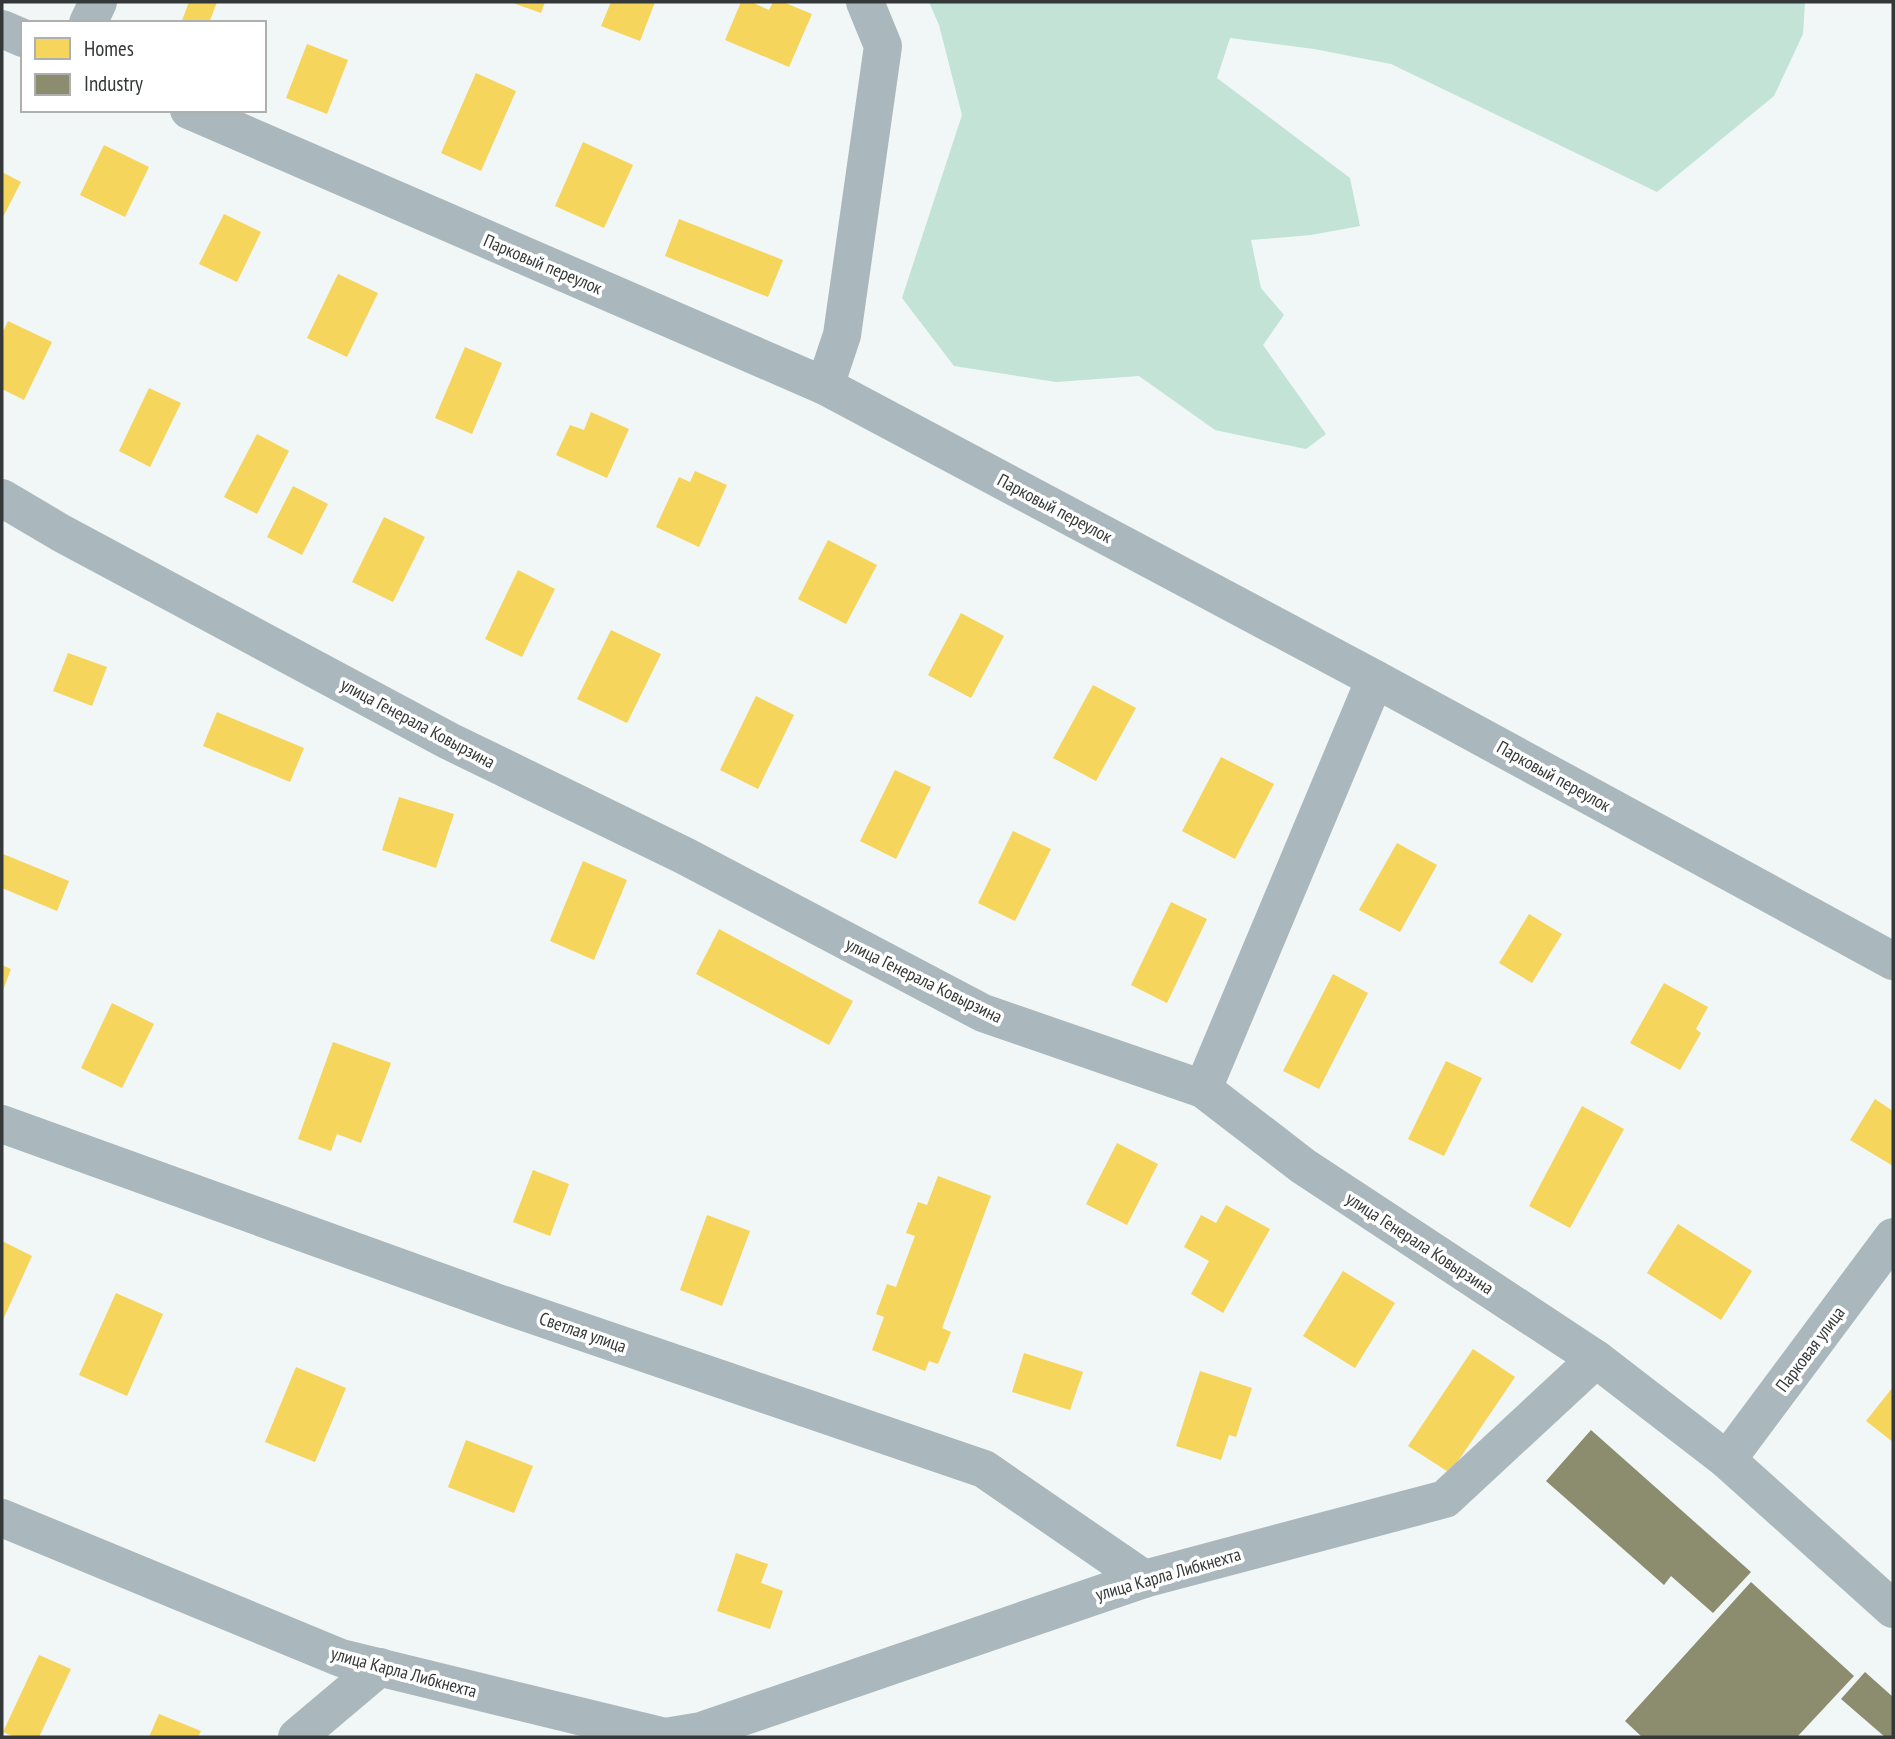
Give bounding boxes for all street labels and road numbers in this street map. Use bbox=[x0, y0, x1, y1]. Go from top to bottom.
street label: Парковый переулок bbox=[480, 229, 606, 299]
street label: Парковый переулок bbox=[994, 468, 1116, 548]
street label: улица Генерала Ковырзина bbox=[337, 673, 499, 773]
street label: Парковый переулок bbox=[1493, 735, 1615, 817]
street label: улица Генерала Ковырзина bbox=[842, 932, 1006, 1028]
street label: улица Генерала Ковырзина bbox=[1342, 1187, 1498, 1299]
street label: Парковая улица bbox=[1770, 1302, 1850, 1396]
street label: Светлая улица bbox=[536, 1306, 630, 1358]
street label: улица Карла Либкнехта bbox=[1093, 1542, 1243, 1606]
street label: улица Карла Либкнехта bbox=[329, 1641, 479, 1703]

